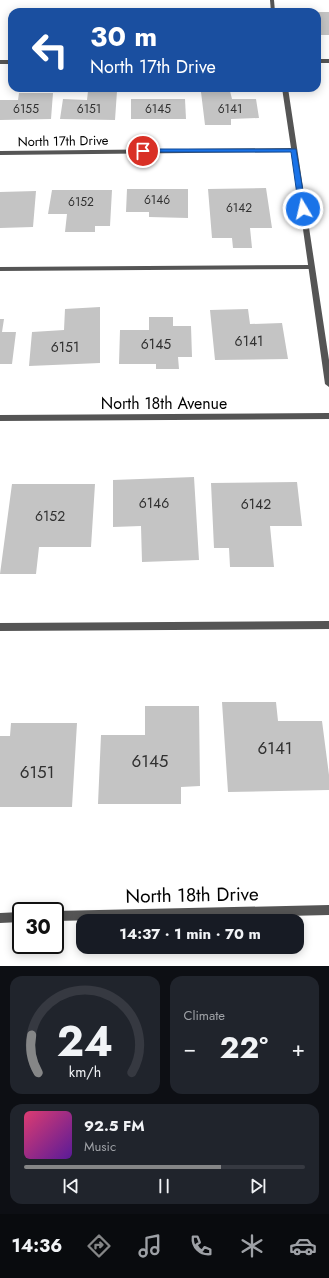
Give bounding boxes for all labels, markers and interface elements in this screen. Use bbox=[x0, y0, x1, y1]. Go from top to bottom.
text: 30 m bbox=[90, 16, 157, 57]
icon: left bbox=[24, 24, 76, 76]
text: North 17th Drive bbox=[90, 54, 216, 80]
house number: 6155 bbox=[13, 100, 39, 118]
house number: 6151 bbox=[77, 100, 101, 118]
house number: 6145 bbox=[145, 100, 171, 118]
house number: 6141 bbox=[218, 100, 242, 118]
street label: North 17th Drive bbox=[17, 131, 109, 151]
pin bbox=[126, 134, 160, 168]
icon: arrive bbox=[132, 140, 154, 162]
position arrow bbox=[282, 188, 324, 230]
house number: 6146 bbox=[144, 191, 170, 209]
house number: 6152 bbox=[68, 193, 94, 211]
house number: 6142 bbox=[226, 199, 252, 217]
house number: 6141 bbox=[235, 331, 263, 351]
house number: 6145 bbox=[141, 334, 171, 354]
house number: 6151 bbox=[51, 337, 79, 357]
street label: North 18th Avenue bbox=[101, 392, 227, 415]
house number: 6146 bbox=[139, 493, 169, 513]
house number: 6142 bbox=[241, 494, 271, 514]
house number: 6152 bbox=[35, 506, 65, 526]
house number: 6141 bbox=[257, 736, 293, 760]
house number: 6145 bbox=[132, 749, 168, 773]
house number: 6151 bbox=[20, 760, 54, 784]
street label: North 18th Drive bbox=[125, 880, 259, 910]
speed limit sign: 30 bbox=[12, 902, 64, 954]
text: 14:37 · 1 min · 70 m bbox=[119, 923, 261, 945]
text: Climate bbox=[184, 1006, 225, 1025]
text: 24 bbox=[57, 1011, 113, 1072]
text: 22° bbox=[220, 1026, 268, 1069]
text: − bbox=[184, 1032, 196, 1064]
text: + bbox=[291, 1032, 305, 1064]
text: km/h bbox=[69, 1062, 101, 1082]
text: 92.5 FM bbox=[84, 1115, 145, 1137]
text: Music bbox=[84, 1137, 116, 1156]
icon: previous bbox=[60, 1175, 82, 1197]
icon: pause bbox=[153, 1175, 175, 1197]
icon: next bbox=[247, 1175, 269, 1197]
icon: directions bbox=[85, 1232, 113, 1260]
icon: music bbox=[136, 1232, 164, 1260]
icon: phone bbox=[187, 1232, 215, 1260]
icon: climate bbox=[238, 1232, 266, 1260]
icon: car bbox=[289, 1232, 317, 1260]
text: 14:36 bbox=[12, 1233, 62, 1259]

